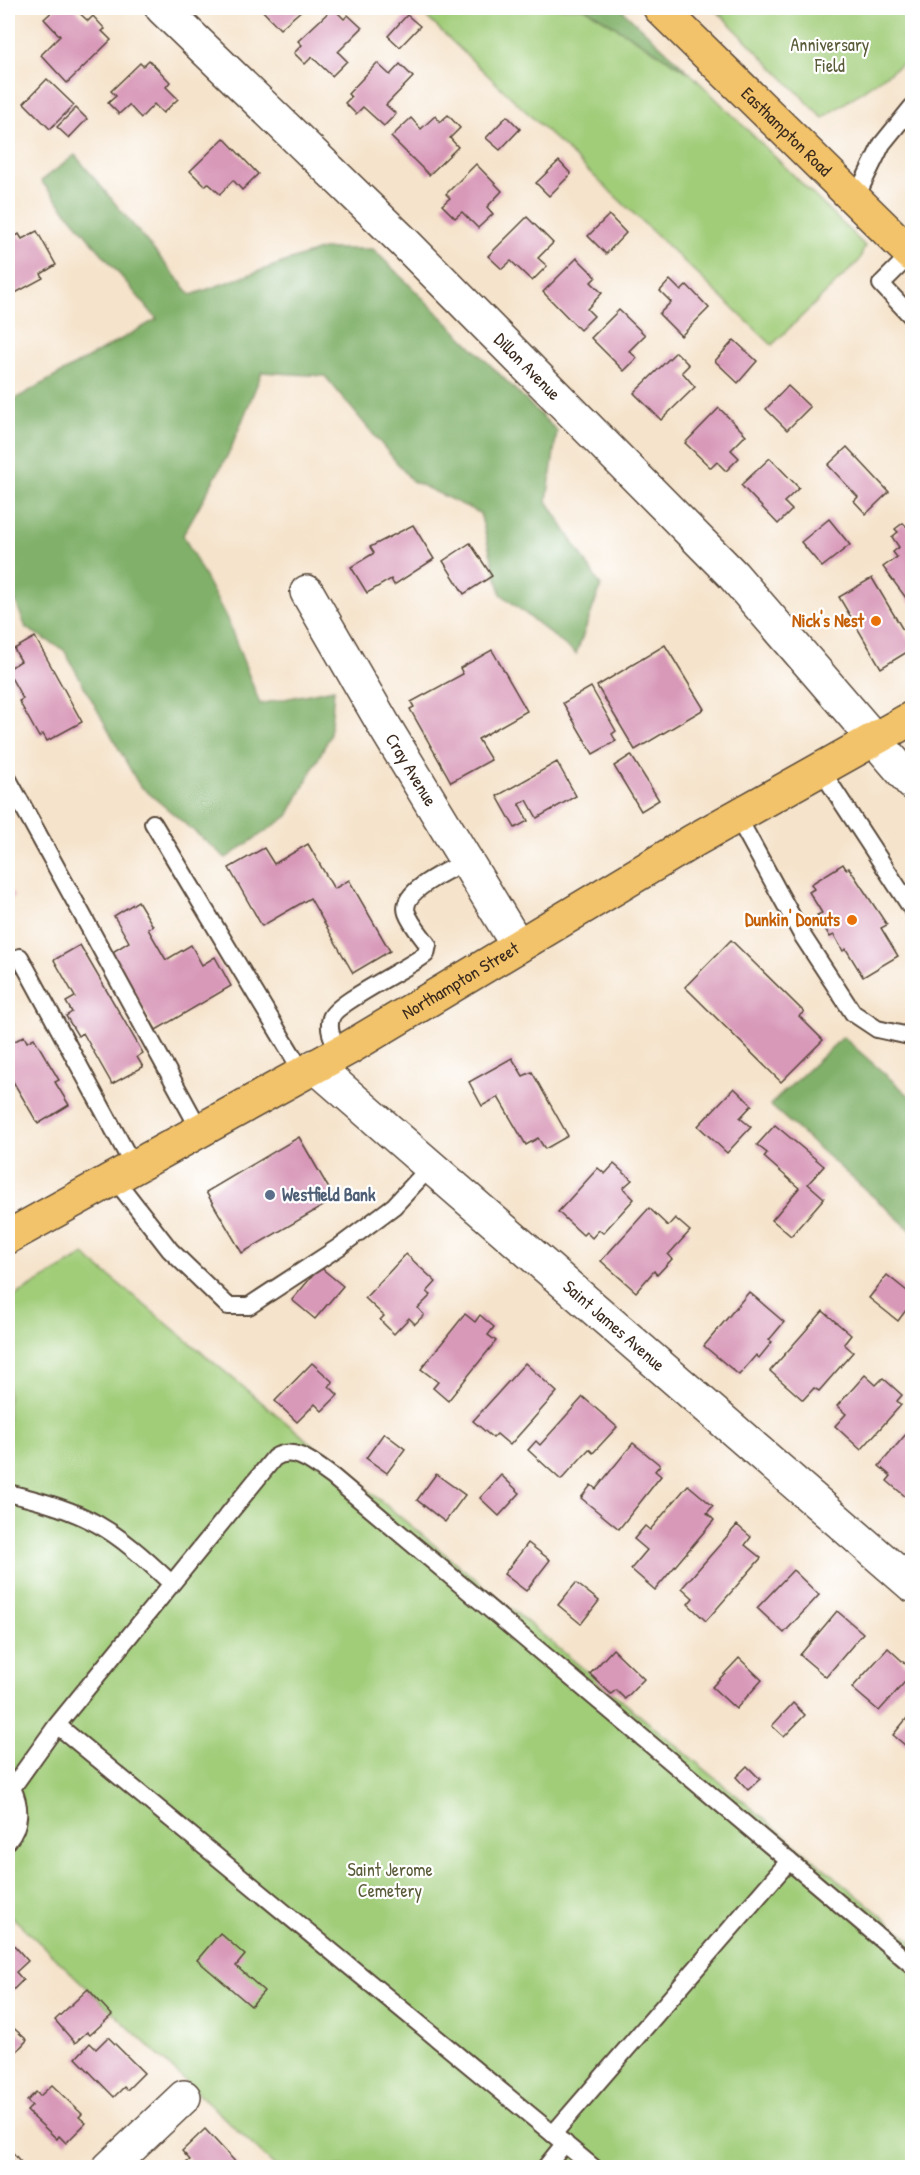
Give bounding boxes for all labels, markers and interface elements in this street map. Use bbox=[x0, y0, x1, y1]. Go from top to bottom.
park label: Anniversary Field bbox=[791, 32, 870, 78]
street label: Easthampton Road bbox=[736, 81, 838, 182]
street label: Dillon Avenue bbox=[489, 327, 567, 406]
place label: Nick's Nest bbox=[792, 608, 865, 633]
marker: Nick's Nest bbox=[869, 614, 883, 628]
street label: Cray Avenue bbox=[380, 728, 443, 811]
place label: Dunkin' Donuts bbox=[745, 907, 840, 932]
marker: Dunkin' Donuts bbox=[845, 913, 859, 927]
street label: Northampton Street bbox=[397, 935, 524, 1025]
place label: Westfield Bank bbox=[282, 1182, 376, 1207]
marker: Westfield Bank bbox=[263, 1188, 277, 1202]
street label: Saint James Avenue bbox=[558, 1274, 671, 1377]
park label: Saint Jerome Cemetery bbox=[347, 1857, 433, 1903]

